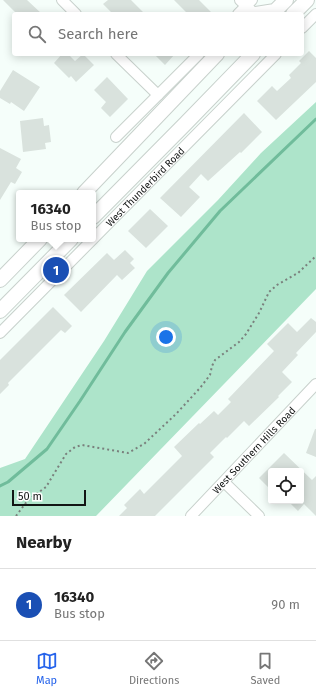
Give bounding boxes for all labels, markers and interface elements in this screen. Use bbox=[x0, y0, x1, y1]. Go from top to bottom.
search box bbox=[12, 12, 304, 56]
icon: search bbox=[26, 23, 48, 45]
text: Search here bbox=[58, 25, 138, 43]
street label: West Thunderbird Road bbox=[104, 145, 187, 229]
popup bbox=[16, 190, 96, 242]
text: 16340 bbox=[31, 200, 71, 218]
text: Bus stop bbox=[31, 218, 81, 233]
pin: 1 bbox=[43, 255, 69, 285]
your location bbox=[156, 327, 176, 347]
street label: West Southern Hills Road bbox=[210, 405, 298, 496]
map controls bbox=[268, 468, 304, 504]
button: locate bbox=[268, 468, 304, 504]
scale bar bbox=[12, 488, 86, 507]
text: 50 m bbox=[18, 490, 42, 503]
text: Nearby bbox=[16, 532, 71, 553]
text: 16340 bbox=[54, 588, 94, 606]
text: 1 bbox=[26, 597, 32, 612]
text: 90 m bbox=[271, 597, 300, 612]
text: Bus stop bbox=[54, 606, 105, 621]
tab: Map bbox=[36, 650, 58, 687]
tab: Directions bbox=[129, 650, 179, 687]
tab: Saved bbox=[251, 650, 280, 687]

